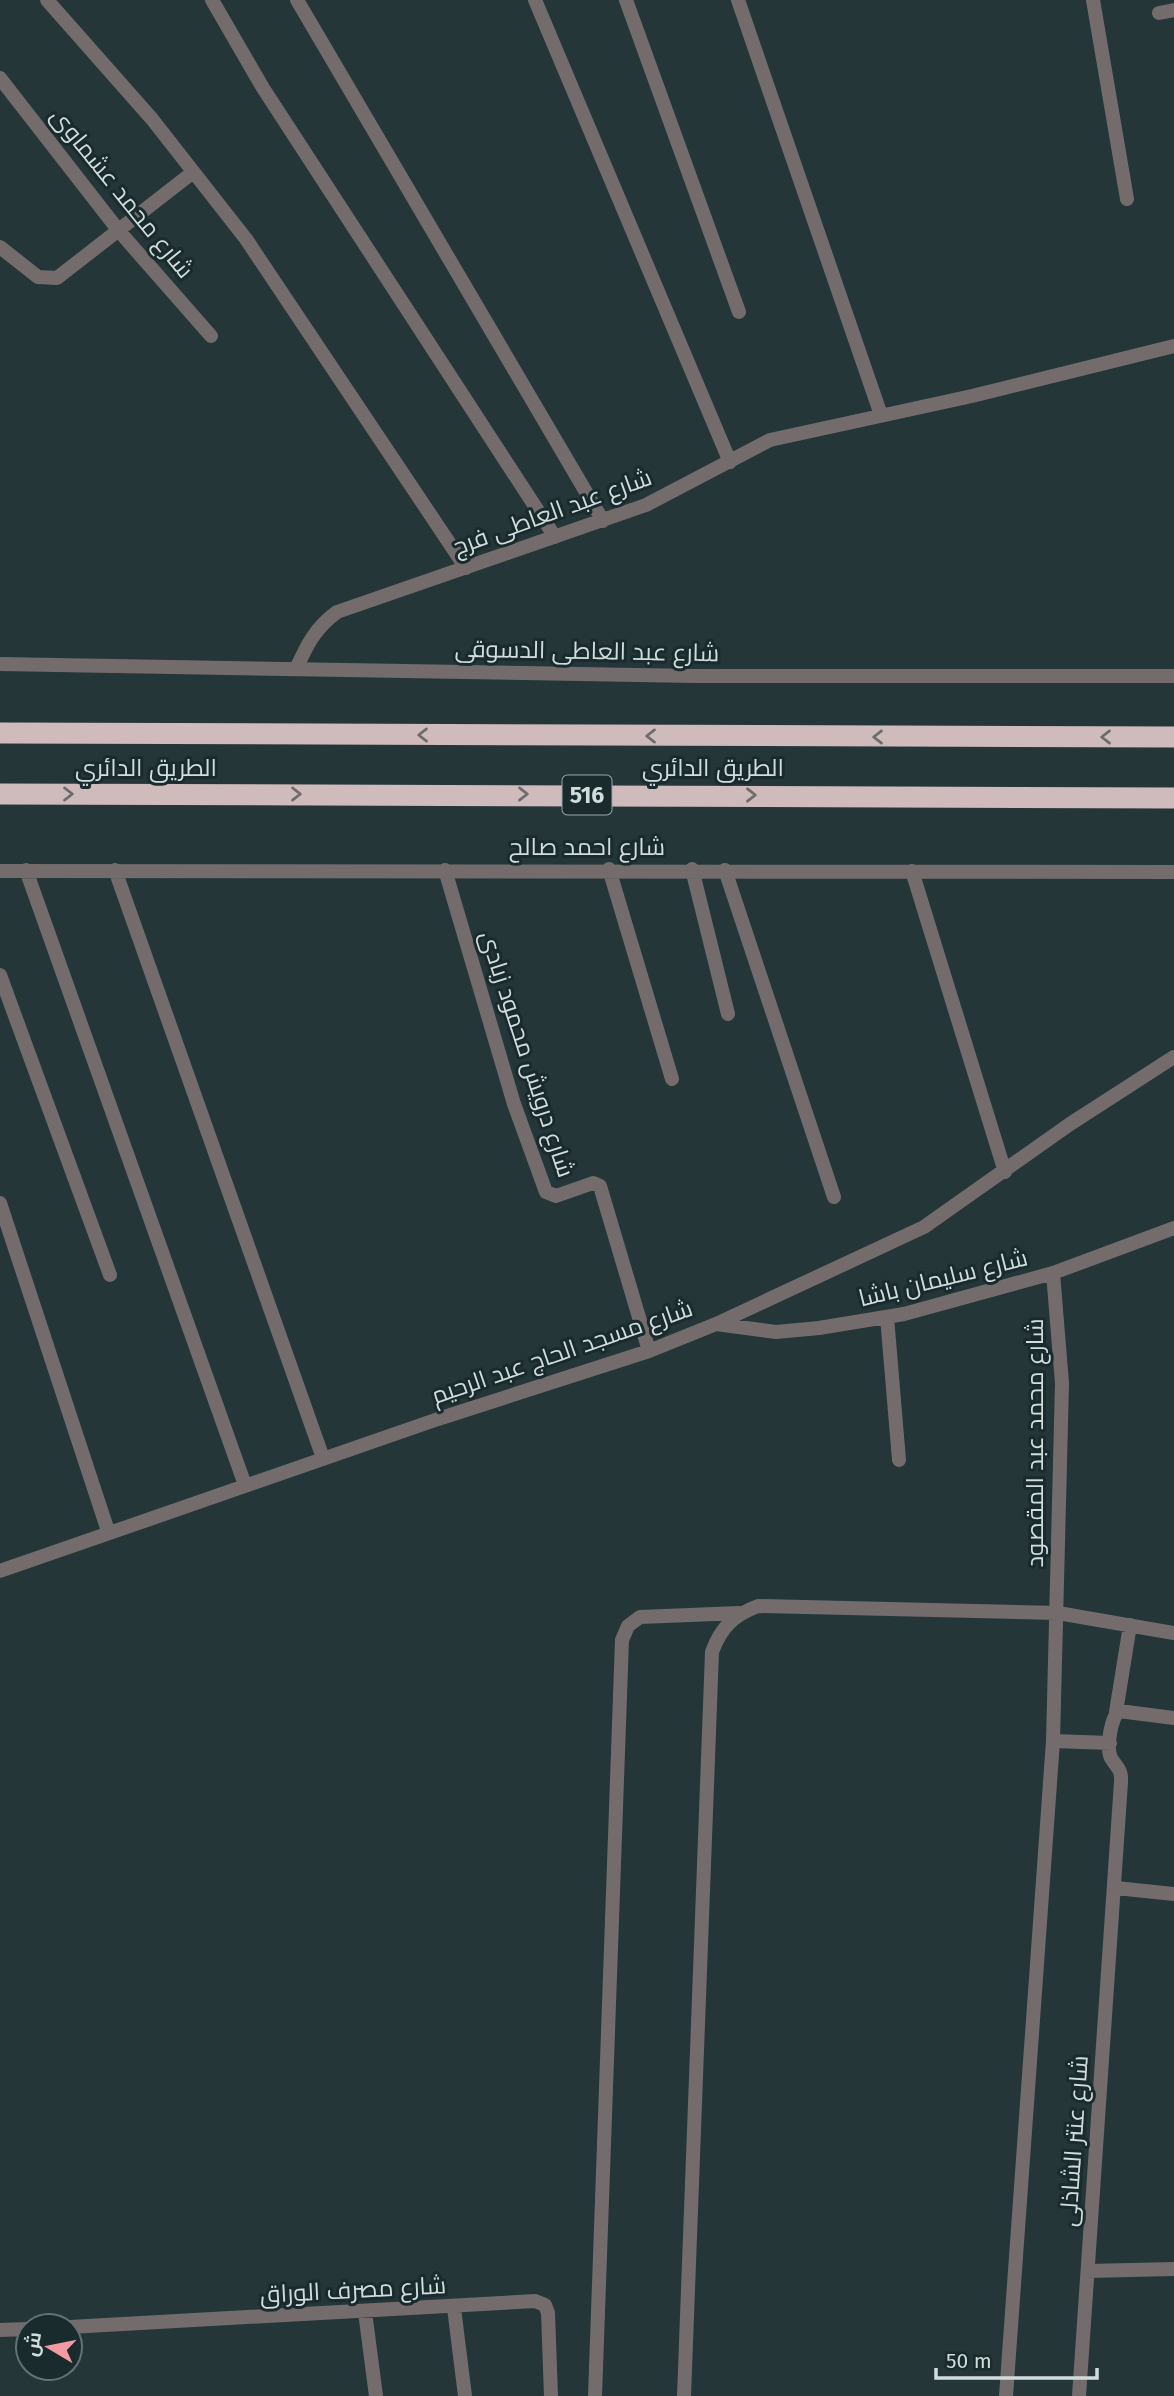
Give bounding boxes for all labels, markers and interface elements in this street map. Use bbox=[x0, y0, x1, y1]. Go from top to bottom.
street label: شارع محمد عشماوى bbox=[43, 102, 199, 285]
street label: شارع عبد العاطى فرج bbox=[449, 463, 656, 563]
street label: شارع عبد العاطى الدسوقى bbox=[454, 635, 720, 669]
one-way arrow bbox=[418, 727, 428, 743]
one-way arrow bbox=[645, 729, 656, 744]
one-way arrow bbox=[873, 729, 883, 745]
one-way arrow bbox=[1100, 729, 1111, 745]
street label: الطريق الدائري bbox=[75, 754, 217, 786]
street label: الطريق الدائري bbox=[642, 754, 784, 786]
road number: 516 bbox=[562, 776, 612, 814]
one-way arrow bbox=[63, 786, 74, 802]
one-way arrow bbox=[291, 786, 301, 802]
one-way arrow bbox=[518, 786, 529, 802]
one-way arrow bbox=[746, 787, 756, 803]
street label: شارع احمد صالح bbox=[509, 833, 665, 863]
street label: شارع درويش محمود زبادى bbox=[472, 927, 580, 1181]
street label: شارع سليمان باشا bbox=[856, 1243, 1031, 1314]
street label: شارع مسجد الحاج عبد الرحيم bbox=[428, 1294, 697, 1412]
street label: شارع محمد عبد المقصود bbox=[1021, 1318, 1051, 1568]
street label: شارع عنتر الشاذلى bbox=[1054, 2054, 1096, 2228]
street label: شارع مصرف الوراق bbox=[259, 2271, 447, 2311]
north arrow bbox=[14, 2312, 84, 2382]
text: ش bbox=[19, 2330, 46, 2358]
scale bar bbox=[936, 2336, 1097, 2380]
text: 50 m bbox=[946, 2348, 992, 2374]

